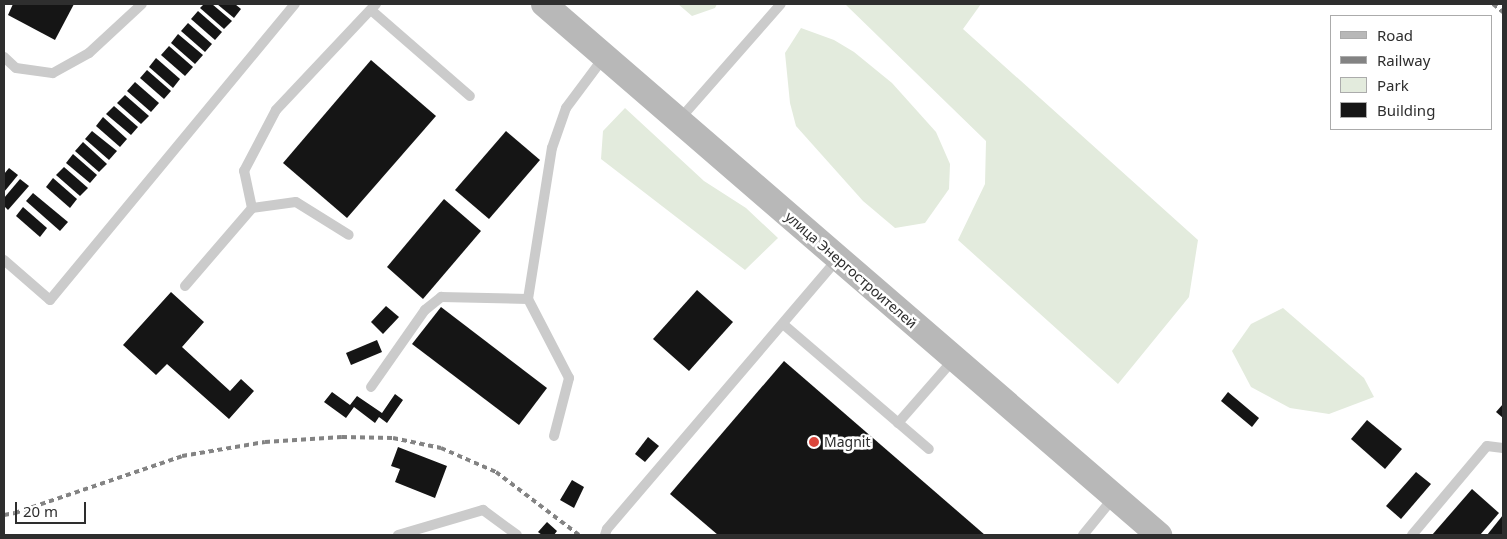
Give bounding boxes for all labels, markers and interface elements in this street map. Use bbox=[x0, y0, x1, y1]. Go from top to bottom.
legend bbox=[1330, 15, 1492, 130]
text: Road bbox=[1377, 25, 1413, 45]
text: Railway bbox=[1377, 50, 1430, 70]
text: Park bbox=[1377, 75, 1409, 95]
text: Building bbox=[1377, 100, 1435, 120]
street label: улица Энергостроителей bbox=[782, 208, 920, 332]
place label: Magnit bbox=[824, 434, 870, 450]
marker: Magnit bbox=[808, 436, 820, 448]
scale bar bbox=[18, 492, 89, 524]
text: 20 m bbox=[23, 501, 58, 521]

